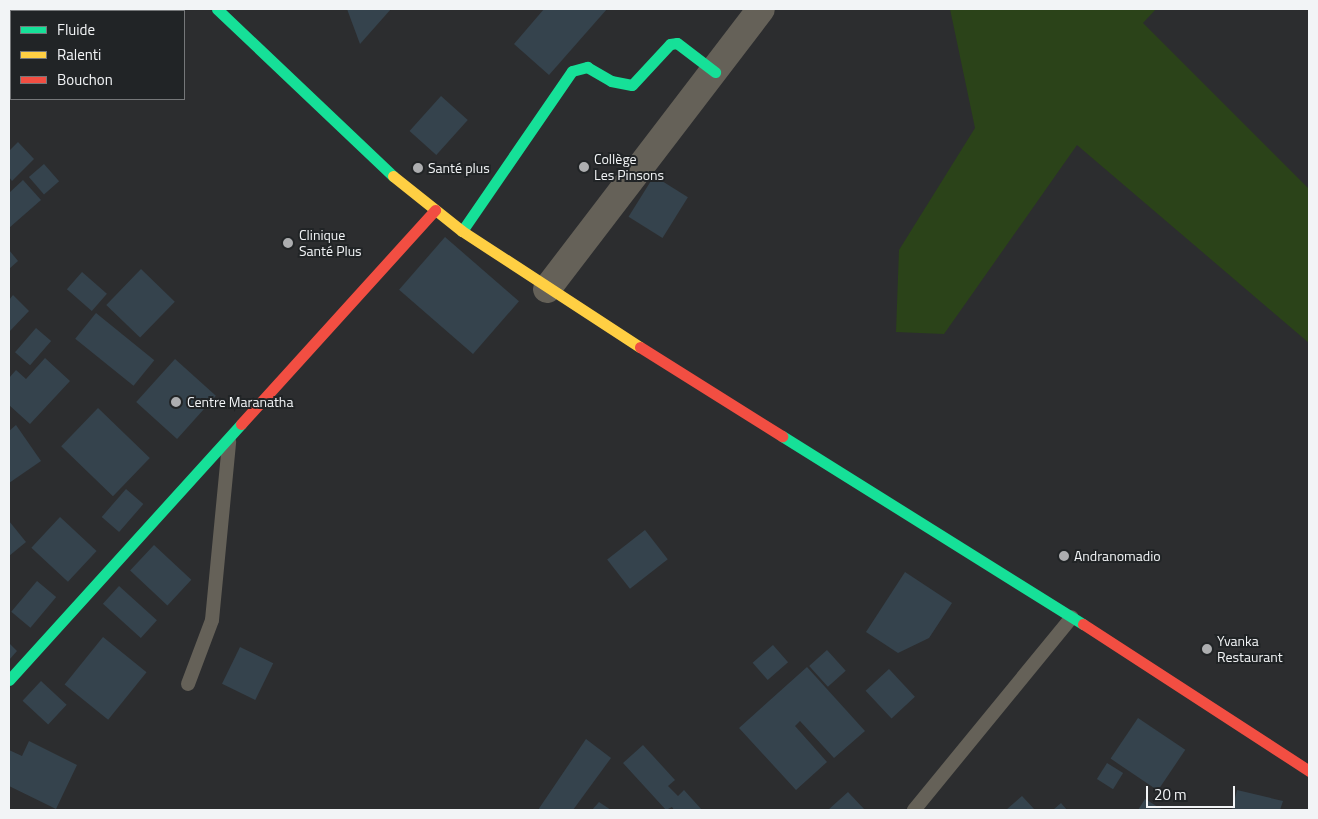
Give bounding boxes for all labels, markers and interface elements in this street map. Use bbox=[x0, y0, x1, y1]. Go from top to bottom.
legend bbox=[10, 10, 185, 100]
text: Fluide bbox=[57, 18, 95, 41]
text: Ralenti bbox=[57, 43, 101, 66]
text: Bouchon bbox=[57, 68, 113, 91]
place label: Collège Les Pinsons bbox=[594, 151, 664, 184]
place label: Santé plus bbox=[428, 160, 490, 176]
marker: Collège Les Pinsons bbox=[578, 161, 590, 173]
marker: Santé plus bbox=[412, 162, 424, 174]
place label: Clinique Santé Plus bbox=[299, 227, 362, 260]
marker: Clinique Santé Plus bbox=[281, 236, 295, 250]
place label: Centre Maranatha bbox=[187, 394, 293, 410]
marker: Centre Maranatha bbox=[169, 395, 183, 409]
place label: Andranomadio bbox=[1074, 548, 1161, 564]
marker: Andranomadio bbox=[1058, 550, 1070, 562]
place label: Yvanka Restaurant bbox=[1217, 633, 1283, 666]
marker: Yvanka Restaurant bbox=[1201, 643, 1213, 655]
scale bar bbox=[1148, 776, 1237, 808]
text: 20 m bbox=[1154, 783, 1187, 806]

